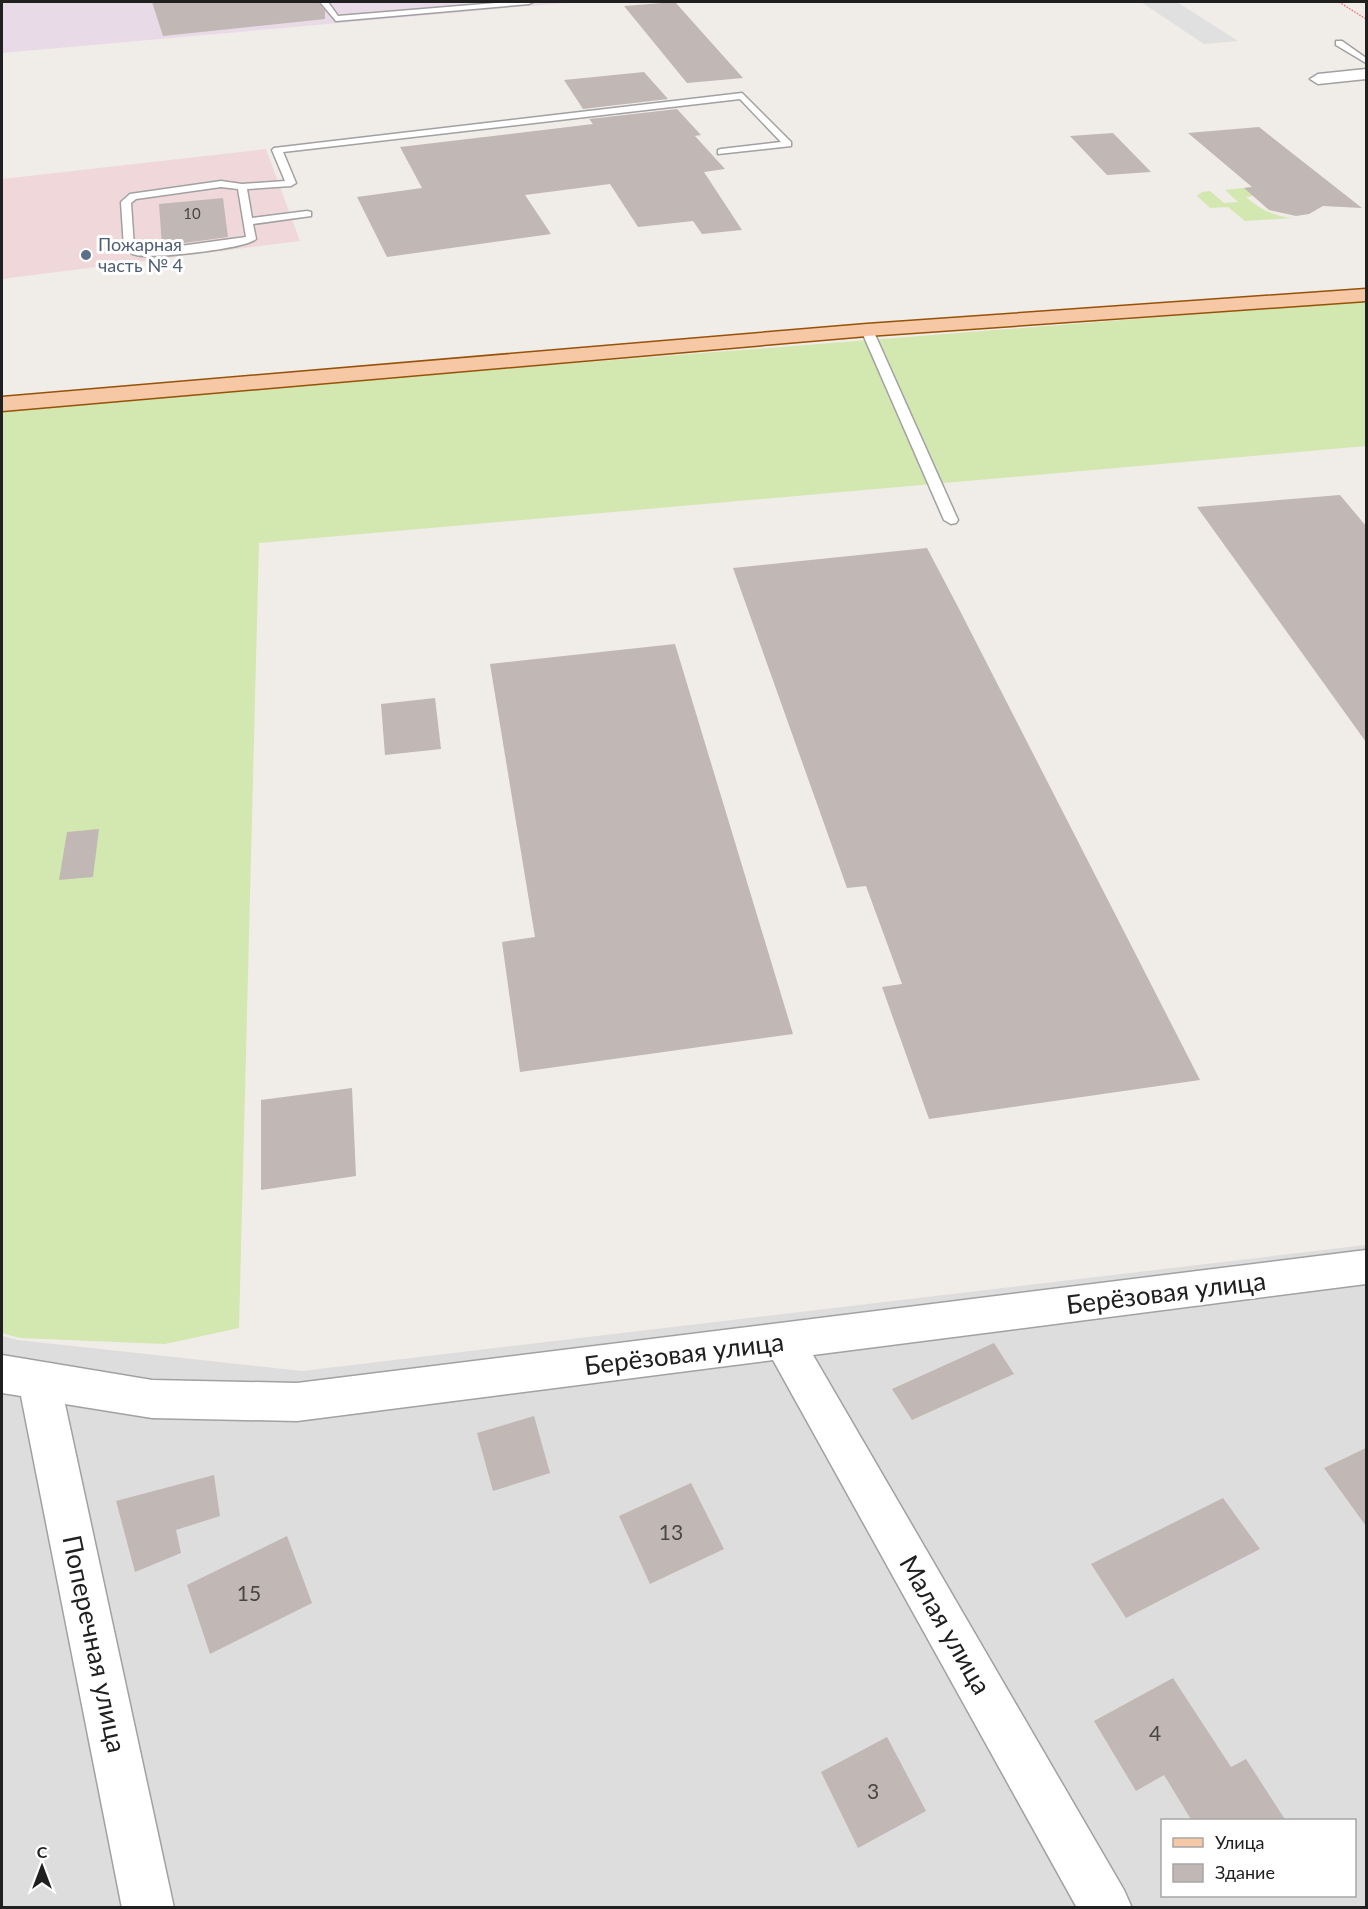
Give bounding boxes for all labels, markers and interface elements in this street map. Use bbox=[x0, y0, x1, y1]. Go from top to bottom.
house number: 10 bbox=[183, 204, 201, 222]
place label: Пожарная часть № 4 bbox=[98, 233, 183, 276]
marker: Пожарная часть № 4 bbox=[79, 248, 93, 262]
street label: Берёзовая улица bbox=[1064, 1264, 1267, 1320]
street label: Берёзовая улица bbox=[582, 1325, 785, 1381]
house number: 13 bbox=[659, 1519, 683, 1544]
street label: Поперечная улица bbox=[56, 1532, 134, 1755]
street label: Малая улица bbox=[893, 1549, 999, 1700]
house number: 15 bbox=[237, 1580, 261, 1605]
house number: 4 bbox=[1149, 1720, 1161, 1745]
house number: 3 bbox=[867, 1778, 879, 1803]
legend bbox=[1161, 1819, 1356, 1897]
text: Улица bbox=[1215, 1831, 1265, 1853]
north arrow bbox=[12, 1837, 72, 1897]
text: С bbox=[37, 1842, 48, 1861]
text: Здание bbox=[1215, 1861, 1275, 1883]

